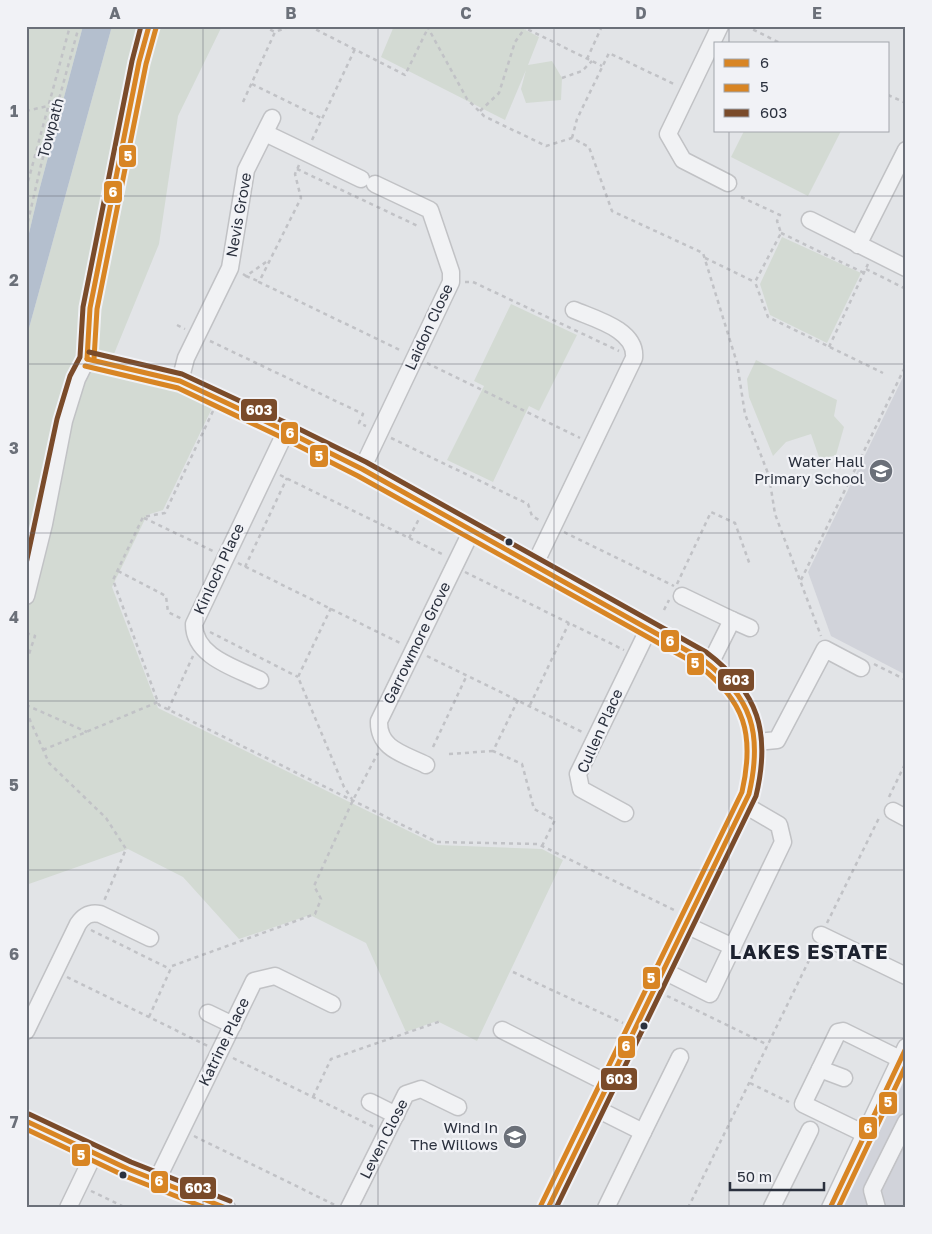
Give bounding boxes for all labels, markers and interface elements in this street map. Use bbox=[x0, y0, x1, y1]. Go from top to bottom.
text: A bbox=[109, 3, 121, 23]
text: B bbox=[285, 3, 297, 23]
text: C bbox=[460, 3, 472, 23]
text: D bbox=[635, 3, 647, 23]
text: E bbox=[812, 3, 822, 23]
legend bbox=[714, 42, 890, 132]
text: 6 bbox=[760, 53, 769, 71]
text: 5 bbox=[760, 77, 769, 95]
street label: Towpath bbox=[33, 96, 67, 160]
text: 1 bbox=[10, 101, 18, 121]
text: 603 bbox=[760, 103, 787, 121]
line badge: 5 bbox=[118, 144, 137, 168]
text: 5 bbox=[124, 147, 133, 164]
street label: Nevis Grove bbox=[222, 171, 254, 259]
line badge: 6 bbox=[103, 180, 123, 204]
text: 6 bbox=[109, 183, 118, 200]
text: 2 bbox=[9, 270, 19, 290]
street label: Laidon Close bbox=[400, 280, 456, 372]
line badge: 603 bbox=[240, 398, 278, 422]
text: 603 bbox=[246, 401, 272, 418]
line badge: 6 bbox=[280, 421, 299, 445]
text: 6 bbox=[286, 424, 295, 441]
text: 3 bbox=[9, 438, 19, 458]
line badge: 5 bbox=[309, 444, 329, 468]
text: 5 bbox=[315, 447, 324, 464]
place label: Water Hall Primary School bbox=[754, 452, 864, 487]
school or university icon: Water Hall Primary School bbox=[868, 458, 894, 484]
street label: Kinloch Place bbox=[189, 520, 247, 617]
unlabelled marker bbox=[504, 537, 514, 547]
street label: Garrowmore Grove bbox=[379, 578, 454, 707]
text: 4 bbox=[9, 607, 19, 627]
line badge: 6 bbox=[660, 629, 680, 653]
text: 6 bbox=[666, 632, 675, 649]
line badge: 5 bbox=[686, 652, 705, 676]
text: 5 bbox=[691, 654, 700, 671]
line badge: 603 bbox=[717, 668, 755, 692]
text: 603 bbox=[723, 671, 749, 688]
street label: Cullen Place bbox=[572, 685, 626, 776]
text: 5 bbox=[9, 775, 19, 795]
district label: LAKES ESTATE bbox=[730, 939, 888, 963]
text: 6 bbox=[9, 944, 19, 964]
line badge: 5 bbox=[642, 966, 661, 990]
text: 5 bbox=[647, 969, 656, 986]
street label: Katrine Place bbox=[194, 994, 252, 1089]
unlabelled marker bbox=[639, 1021, 649, 1031]
line badge: 6 bbox=[617, 1035, 636, 1059]
text: 6 bbox=[622, 1037, 631, 1054]
line badge: 603 bbox=[600, 1067, 638, 1091]
text: 603 bbox=[606, 1070, 632, 1087]
line badge: 5 bbox=[878, 1091, 898, 1115]
text: 5 bbox=[884, 1093, 893, 1110]
street label: Leven Close bbox=[355, 1095, 411, 1181]
text: 7 bbox=[10, 1112, 19, 1132]
line badge: 6 bbox=[858, 1116, 878, 1140]
place label: Wind In The Willows bbox=[410, 1118, 498, 1153]
text: 6 bbox=[864, 1119, 873, 1136]
school or university icon: Wind In The Willows bbox=[502, 1124, 528, 1150]
line badge: 5 bbox=[71, 1143, 91, 1167]
text: 5 bbox=[77, 1146, 86, 1163]
scale bar bbox=[730, 1159, 823, 1191]
text: 50 m bbox=[737, 1167, 772, 1185]
unlabelled marker bbox=[118, 1170, 128, 1180]
line badge: 6 bbox=[150, 1170, 169, 1194]
text: 6 bbox=[155, 1172, 164, 1189]
line badge: 603 bbox=[179, 1176, 217, 1200]
text: 603 bbox=[185, 1179, 211, 1196]

